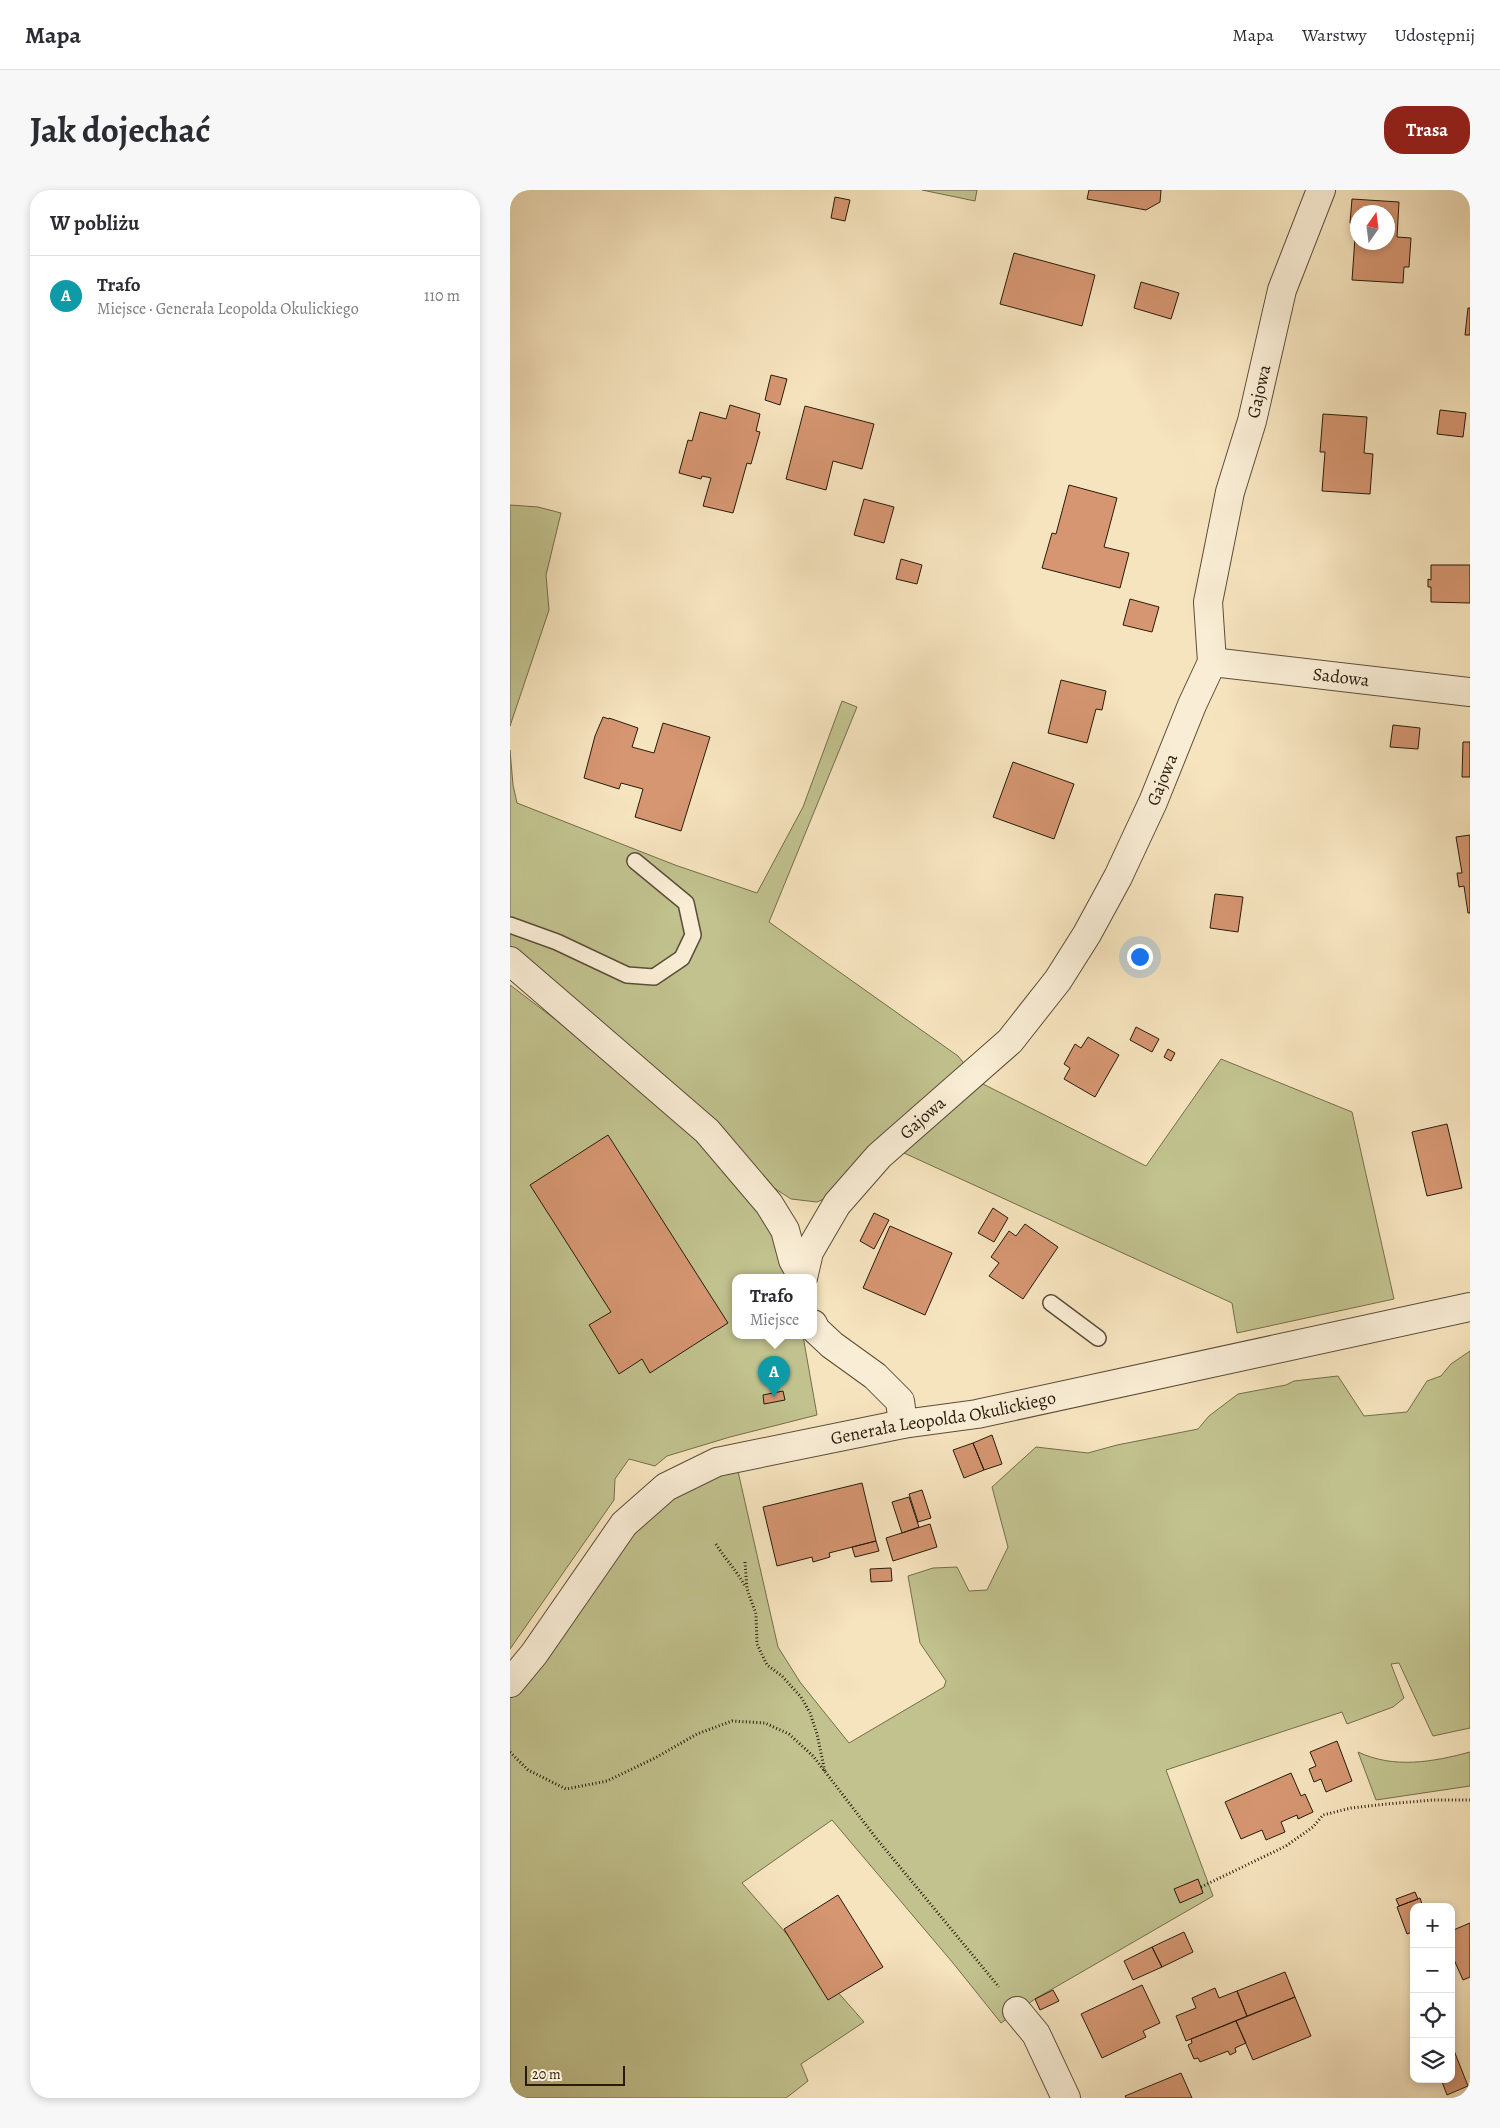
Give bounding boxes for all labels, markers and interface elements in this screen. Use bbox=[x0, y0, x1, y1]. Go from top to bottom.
text: Mapa bbox=[25, 19, 81, 51]
text: Mapa bbox=[1233, 23, 1274, 47]
text: Warstwy bbox=[1302, 23, 1366, 47]
text: Udostępnij bbox=[1394, 23, 1475, 47]
text: Jak dojechać bbox=[30, 106, 210, 154]
button: Trasa bbox=[1384, 106, 1470, 154]
north arrow bbox=[1350, 205, 1395, 250]
text: W pobliżu bbox=[50, 209, 139, 237]
text: Trafo bbox=[97, 272, 140, 298]
text: A bbox=[61, 285, 71, 307]
text: 110 m bbox=[424, 285, 460, 307]
text: Miejsce · Generała Leopolda Okulickiego bbox=[97, 298, 359, 320]
street label: Gajowa bbox=[1241, 362, 1277, 420]
street label: Sadowa bbox=[1312, 662, 1371, 692]
street label: Gajowa bbox=[1141, 750, 1183, 809]
your location bbox=[1127, 944, 1153, 970]
street label: Gajowa bbox=[894, 1090, 951, 1145]
popup bbox=[732, 1274, 817, 1339]
text: Trafo bbox=[750, 1283, 793, 1309]
text: Miejsce bbox=[750, 1309, 799, 1331]
pin: A bbox=[758, 1356, 790, 1397]
street label: Generała Leopolda Okulickiego bbox=[828, 1385, 1058, 1451]
map controls bbox=[1410, 1903, 1455, 2083]
button: + bbox=[1410, 1903, 1455, 1948]
button: − bbox=[1410, 1948, 1455, 1993]
button: locate bbox=[1410, 1993, 1455, 2038]
button: layers bbox=[1410, 2038, 1455, 2083]
scale bar bbox=[525, 2063, 625, 2086]
text: 20 m bbox=[532, 2065, 561, 2084]

